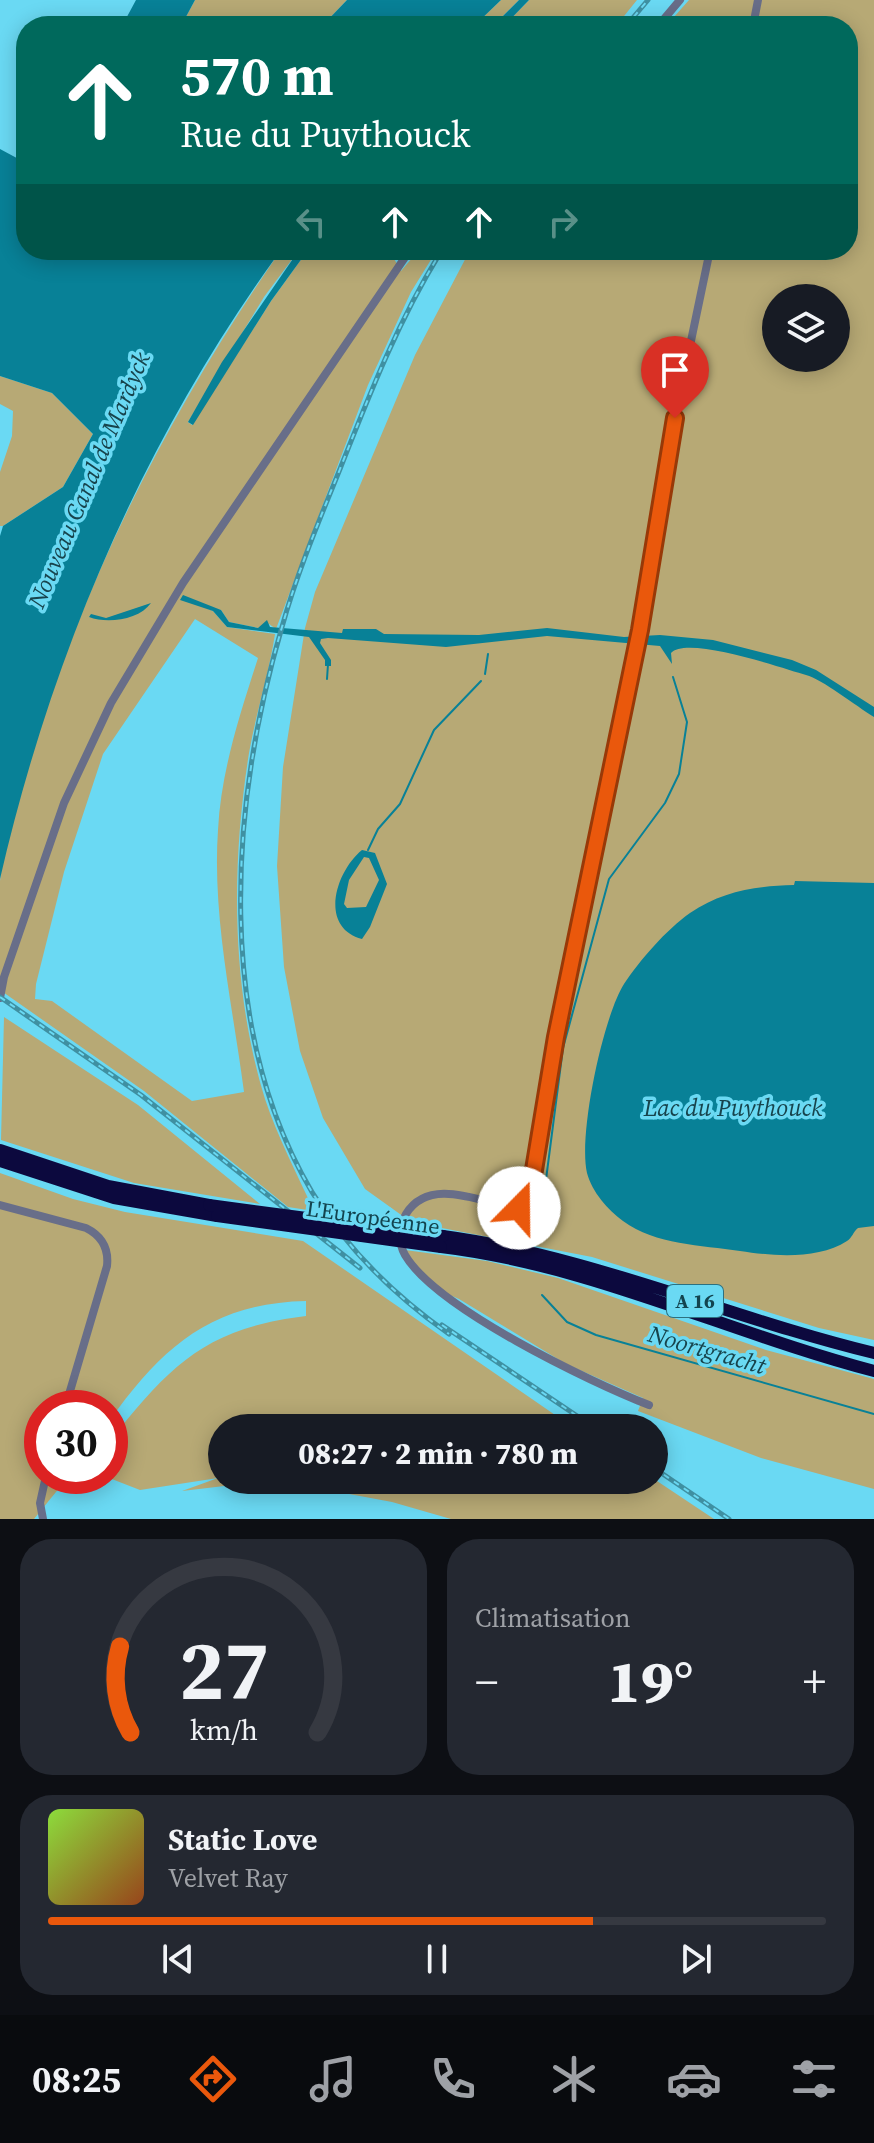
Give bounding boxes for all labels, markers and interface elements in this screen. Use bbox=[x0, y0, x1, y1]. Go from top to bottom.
text: 570 m bbox=[180, 37, 334, 114]
icon: ahead bbox=[48, 48, 152, 152]
text: Rue du Puythouck bbox=[180, 110, 470, 159]
icon: left bbox=[289, 200, 333, 244]
icon: ahead bbox=[373, 200, 417, 244]
icon: ahead bbox=[457, 200, 501, 244]
icon: right bbox=[541, 200, 585, 244]
map controls bbox=[762, 284, 850, 372]
button: layers bbox=[762, 284, 850, 372]
pin bbox=[641, 336, 709, 418]
water label: Nouveau Canal de Mardyck bbox=[19, 346, 158, 614]
icon: arrive bbox=[653, 348, 697, 392]
water label: Lac du Puythouck bbox=[643, 1091, 823, 1124]
position arrow bbox=[477, 1166, 561, 1250]
street label: L'Européenne bbox=[304, 1193, 442, 1241]
road number: A 16 bbox=[667, 1285, 723, 1317]
water label: Noortgracht bbox=[644, 1317, 771, 1382]
speed limit sign: 30 bbox=[24, 1390, 128, 1494]
text: 08:27 · 2 min · 780 m bbox=[298, 1433, 578, 1474]
text: Climatisation bbox=[475, 1600, 631, 1636]
text: 27 bbox=[178, 1613, 269, 1727]
text: 19° bbox=[608, 1640, 693, 1722]
text: − bbox=[475, 1651, 498, 1712]
text: + bbox=[803, 1651, 826, 1712]
text: km/h bbox=[189, 1710, 258, 1750]
text: Static Love bbox=[168, 1819, 317, 1860]
text: Velvet Ray bbox=[168, 1860, 288, 1896]
icon: previous bbox=[156, 1937, 200, 1981]
icon: pause bbox=[415, 1937, 459, 1981]
icon: next bbox=[674, 1937, 718, 1981]
icon: directions bbox=[185, 2051, 241, 2107]
icon: music bbox=[305, 2051, 361, 2107]
icon: phone bbox=[425, 2051, 481, 2107]
icon: climate bbox=[546, 2051, 602, 2107]
icon: car bbox=[666, 2051, 722, 2107]
icon: filters bbox=[786, 2051, 842, 2107]
text: 08:25 bbox=[32, 2055, 121, 2104]

